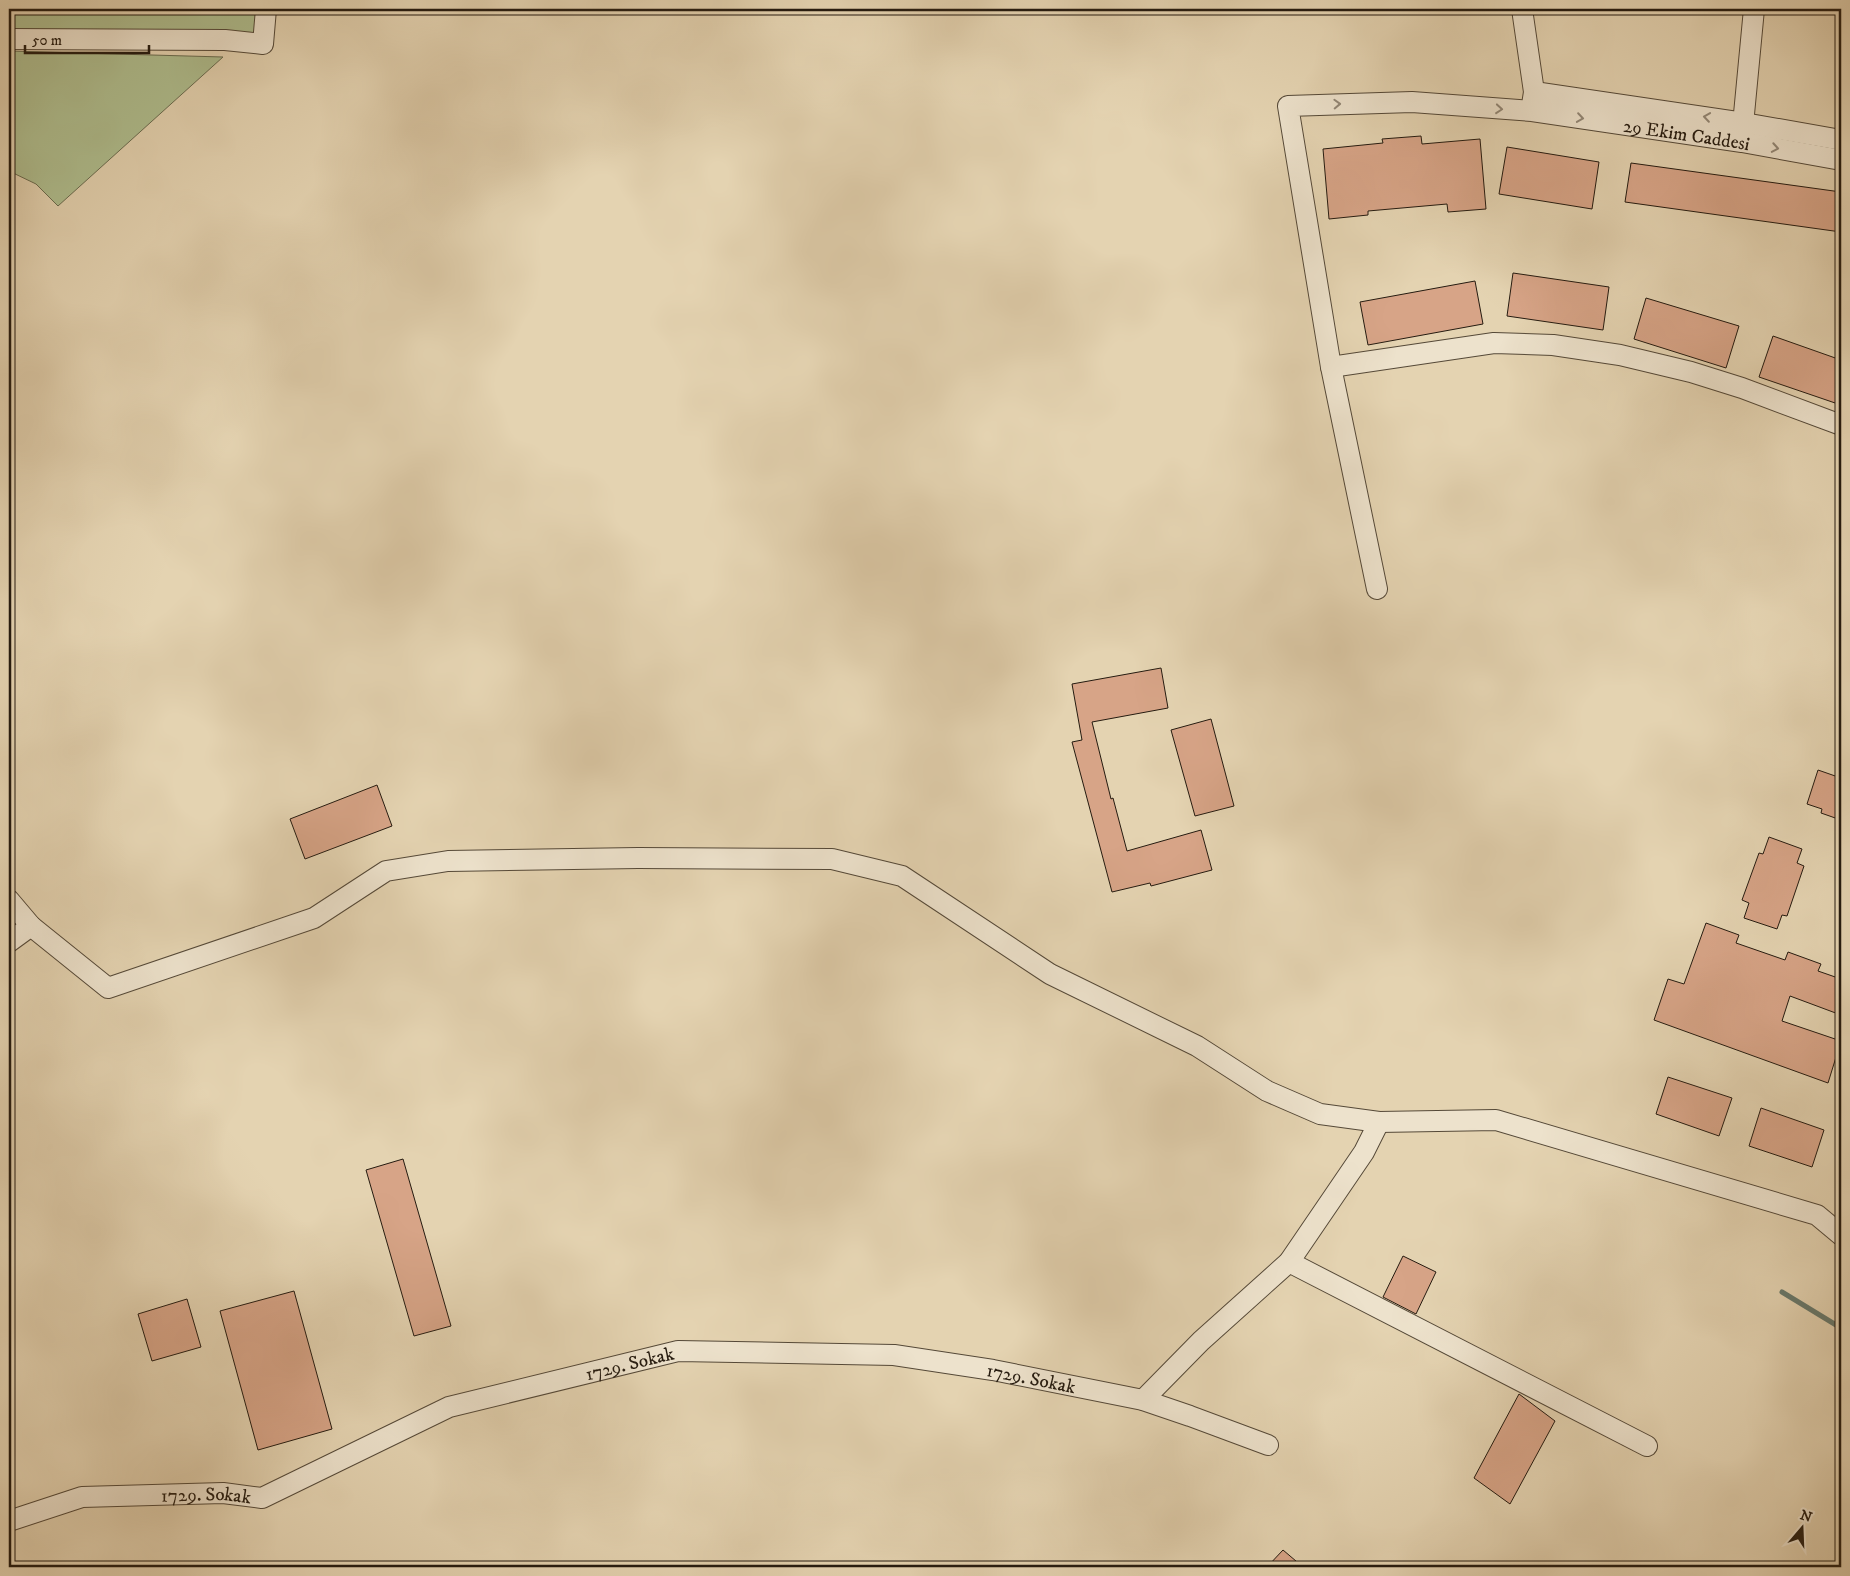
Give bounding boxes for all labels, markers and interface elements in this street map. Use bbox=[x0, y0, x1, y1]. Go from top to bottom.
scale bar bbox=[25, 22, 149, 54]
text: 50 m bbox=[32, 31, 62, 50]
one-way arrow bbox=[1333, 99, 1341, 110]
one-way arrow bbox=[1495, 103, 1503, 114]
one-way arrow bbox=[1576, 113, 1584, 123]
one-way arrow bbox=[1703, 113, 1711, 123]
street label: 29 Ekim Caddesi bbox=[1622, 115, 1752, 156]
one-way arrow bbox=[1771, 142, 1780, 152]
street label: 1729. Sokak bbox=[583, 1342, 677, 1386]
street label: 1729. Sokak bbox=[985, 1359, 1078, 1399]
street label: 1729. Sokak bbox=[161, 1483, 253, 1510]
north arrow bbox=[1778, 1504, 1828, 1554]
text: N bbox=[1798, 1506, 1815, 1527]

